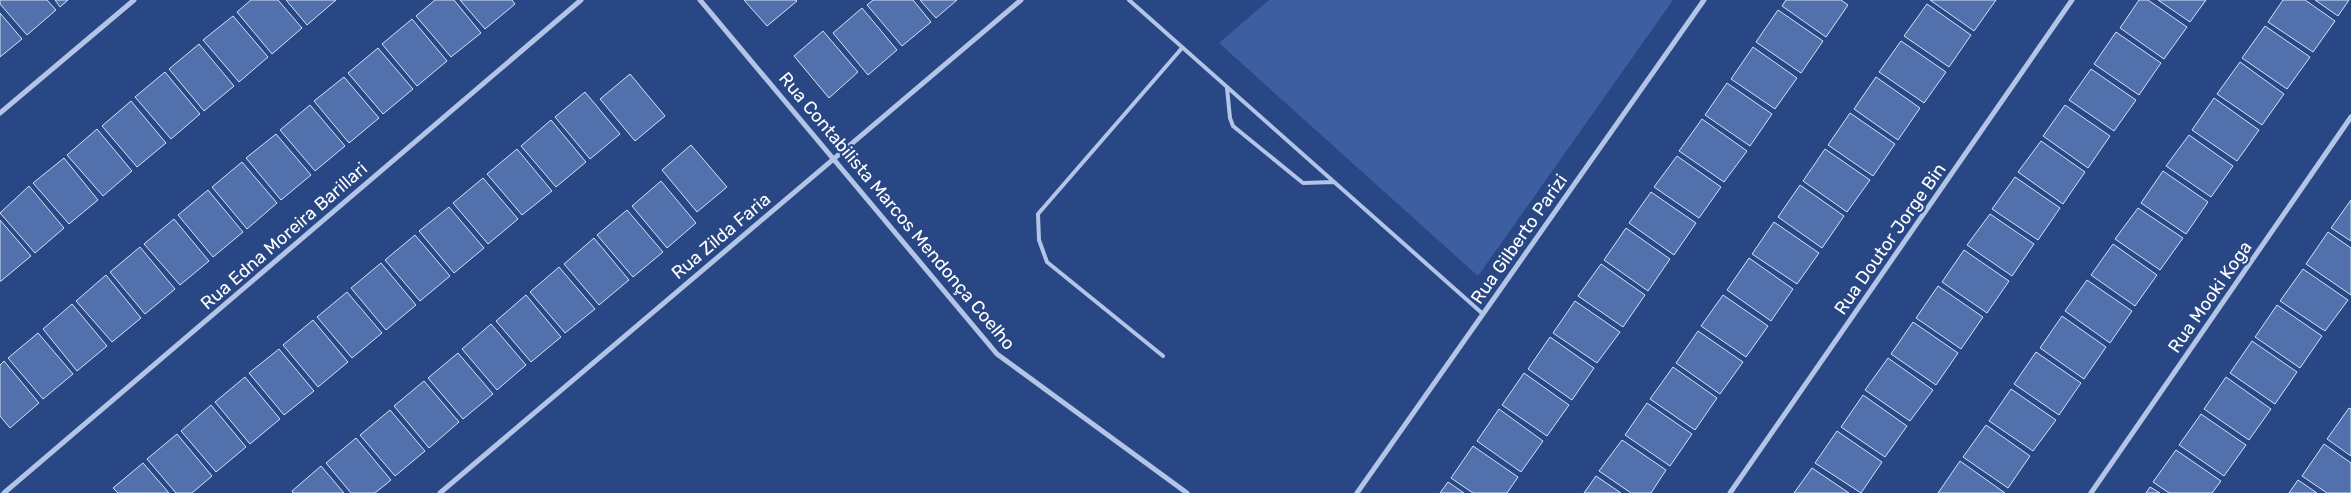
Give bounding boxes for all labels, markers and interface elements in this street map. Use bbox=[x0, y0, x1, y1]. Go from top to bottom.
street label: Rua Contabilista Marcos Mendonça Coelho bbox=[774, 68, 1020, 354]
street label: Rua Edna Moreira Barillari bbox=[196, 158, 372, 314]
street label: Rua Doutor Jorge Bin bbox=[1829, 159, 1951, 319]
street label: Rua Gilberto Parizi bbox=[1466, 170, 1572, 308]
street label: Rua Zilda Faria bbox=[667, 188, 775, 284]
street label: Rua Mooki Koga bbox=[2163, 237, 2257, 357]

